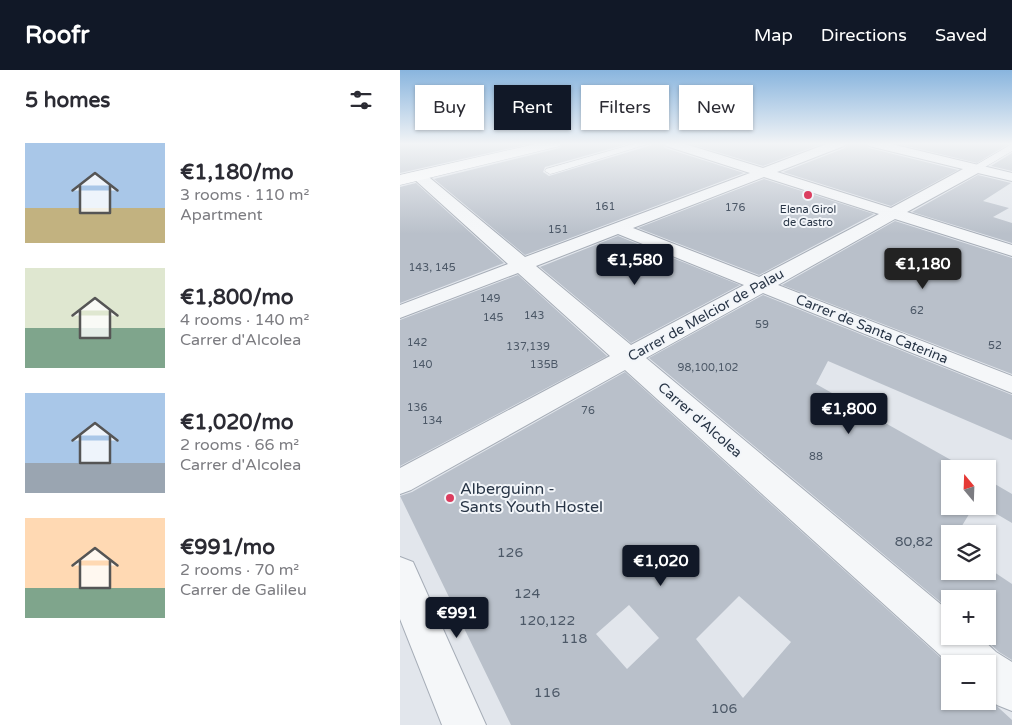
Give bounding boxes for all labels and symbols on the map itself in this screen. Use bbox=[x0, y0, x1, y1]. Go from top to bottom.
marker: Elena Girol de Castro bbox=[802, 189, 814, 201]
house number: 161 bbox=[595, 200, 615, 213]
house number: 176 bbox=[725, 201, 745, 214]
place label: Elena Girol de Castro bbox=[780, 203, 836, 229]
house number: 151 bbox=[548, 223, 568, 236]
pin: €1,580 bbox=[594, 244, 676, 286]
pin: €1,180 bbox=[882, 248, 964, 290]
house number: 143, 145 bbox=[408, 261, 456, 274]
street label: Carrer de Melcior de Palau bbox=[625, 265, 787, 365]
street label: Carrer de Santa Caterina bbox=[793, 291, 951, 367]
house number: 149 bbox=[480, 292, 500, 305]
house number: 62 bbox=[910, 304, 924, 317]
house number: 143 bbox=[524, 309, 544, 322]
house number: 145 bbox=[483, 311, 503, 324]
house number: 59 bbox=[755, 318, 769, 331]
house number: 142 bbox=[407, 336, 427, 349]
house number: 52 bbox=[988, 339, 1002, 352]
house number: 137,139 bbox=[506, 340, 550, 353]
house number: 140 bbox=[412, 358, 432, 371]
house number: 135B bbox=[530, 358, 559, 371]
house number: 98,100,102 bbox=[678, 361, 739, 374]
street label: Carrer d'Alcolea bbox=[654, 379, 746, 461]
pin: €1,800 bbox=[808, 392, 890, 435]
house number: 136 bbox=[407, 401, 427, 414]
house number: 76 bbox=[581, 404, 595, 417]
house number: 134 bbox=[422, 414, 442, 427]
house number: 88 bbox=[809, 450, 823, 463]
north arrow bbox=[941, 460, 996, 515]
place label: Alberguinn - Sants Youth Hostel bbox=[460, 479, 603, 517]
marker: Alberguinn - Sants Youth Hostel bbox=[444, 492, 456, 504]
house number: 80,82 bbox=[895, 533, 933, 550]
house number: 126 bbox=[497, 544, 523, 561]
pin: €1,020 bbox=[620, 544, 702, 587]
house number: 124 bbox=[514, 585, 540, 602]
pin: €991 bbox=[427, 596, 487, 639]
house number: 120,122 bbox=[519, 612, 575, 629]
house number: 118 bbox=[561, 630, 587, 647]
house number: 116 bbox=[534, 684, 560, 701]
house number: 106 bbox=[711, 700, 737, 717]

